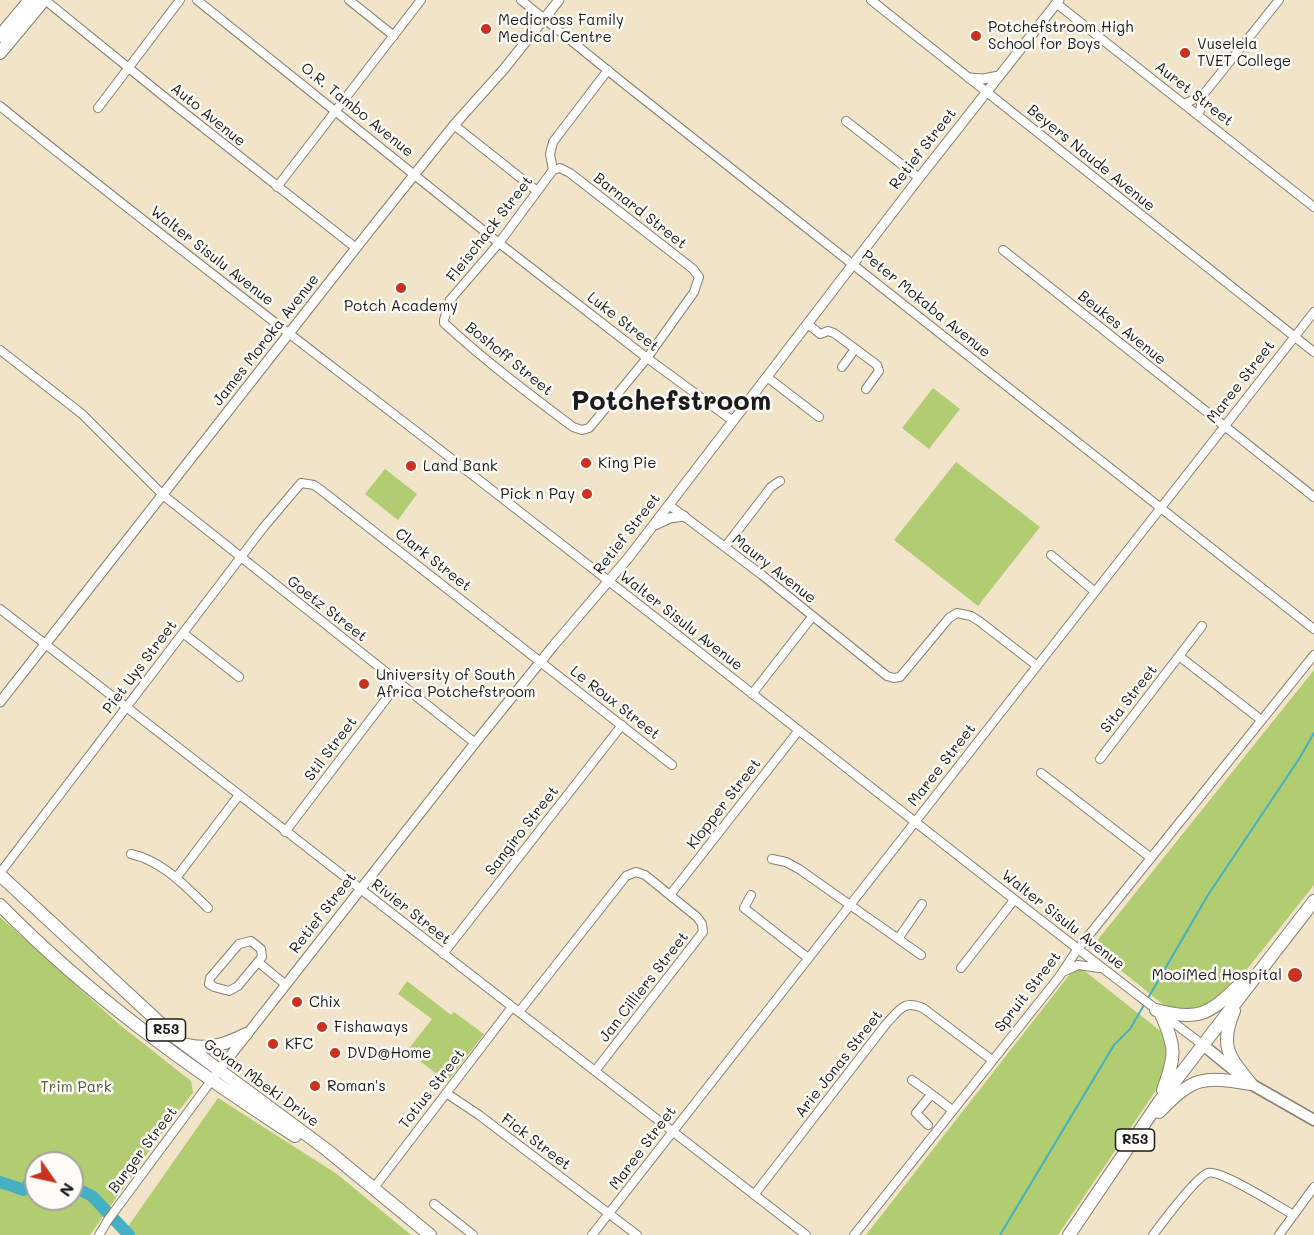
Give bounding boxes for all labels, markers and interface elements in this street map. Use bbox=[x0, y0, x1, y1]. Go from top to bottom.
place label: Medicross Family Medical Centre bbox=[498, 11, 624, 46]
place label: Potchefstroom High School for Boys bbox=[988, 18, 1133, 53]
marker: Medicross Family Medical Centre bbox=[479, 22, 493, 36]
marker: Potchefstroom High School for Boys bbox=[969, 29, 983, 43]
place label: Vuselela TVET College bbox=[1197, 35, 1291, 70]
marker: Vuselela TVET College bbox=[1178, 46, 1192, 60]
street label: Auret Street bbox=[1151, 58, 1237, 130]
street label: O.R. Tambo Avenue bbox=[297, 59, 417, 161]
street label: Auto Avenue bbox=[167, 79, 249, 151]
street label: Beyers Naude Avenue bbox=[1023, 101, 1159, 215]
street label: Retief Street bbox=[886, 105, 960, 193]
street label: Barnard Street bbox=[590, 169, 690, 253]
street label: Fleischack Street bbox=[443, 173, 537, 285]
street label: Walter Sisulu Avenue bbox=[147, 202, 277, 310]
street label: Peter Mokaba Avenue bbox=[858, 247, 994, 361]
street label: James Moroka Avenue bbox=[209, 271, 323, 409]
marker: Potch Academy bbox=[394, 281, 408, 295]
street label: Beukes Avenue bbox=[1074, 287, 1170, 369]
street label: Luke Street bbox=[584, 288, 662, 356]
place label: Potch Academy bbox=[344, 297, 458, 315]
street label: Boshoff Street bbox=[462, 318, 556, 400]
street label: Maree Street bbox=[1203, 337, 1279, 427]
district label: Potchefstroom bbox=[571, 386, 771, 418]
place label: King Pie bbox=[598, 454, 657, 472]
marker: King Pie bbox=[579, 456, 593, 470]
place label: Land Bank bbox=[423, 457, 498, 475]
marker: Land Bank bbox=[404, 459, 418, 473]
place label: Pick n Pay bbox=[500, 485, 575, 503]
marker: Pick n Pay bbox=[580, 487, 594, 501]
street label: Retief Street bbox=[590, 490, 664, 578]
street label: Clark Street bbox=[391, 525, 475, 595]
street label: Maury Avenue bbox=[728, 531, 820, 607]
street label: Walter Sisulu Avenue bbox=[616, 567, 746, 675]
street label: Goetz Street bbox=[283, 572, 371, 646]
street label: Piet Uys Street bbox=[99, 617, 181, 717]
street label: Sita Street bbox=[1097, 661, 1161, 737]
street label: Le Roux Street bbox=[567, 662, 663, 744]
place label: University of South Africa Potchefstroom bbox=[376, 666, 536, 701]
marker: University of South Africa Potchefstroom bbox=[357, 677, 371, 691]
street label: Stil Street bbox=[301, 713, 361, 785]
street label: Maree Street bbox=[904, 720, 980, 810]
street label: Klopper Street bbox=[683, 755, 765, 853]
street label: Sangiro Street bbox=[482, 783, 562, 879]
street label: Walter Sisulu Avenue bbox=[998, 866, 1128, 974]
street label: Retief Street bbox=[286, 869, 360, 957]
street label: Rivier Street bbox=[368, 875, 454, 949]
street label: Jan Cilliers Street bbox=[595, 928, 693, 1046]
street label: Spruit Street bbox=[991, 948, 1065, 1036]
place label: MooiMed Hospital bbox=[1152, 966, 1282, 984]
marker: MooiMed Hospital bbox=[1286, 966, 1304, 984]
place label: Chix bbox=[309, 993, 340, 1011]
marker: Chix bbox=[290, 995, 304, 1009]
street label: Arie Jonas Street bbox=[792, 1007, 886, 1121]
place label: Fishaways bbox=[334, 1018, 408, 1036]
road number: R53 bbox=[146, 1019, 186, 1041]
marker: Fishaways bbox=[315, 1020, 329, 1034]
street label: Govan Mbeki Drive bbox=[200, 1035, 322, 1131]
place label: KFC bbox=[285, 1035, 313, 1053]
marker: KFC bbox=[266, 1037, 280, 1051]
place label: DVD@Home bbox=[347, 1044, 431, 1062]
street label: Totius Street bbox=[395, 1045, 469, 1133]
marker: DVD@Home bbox=[328, 1046, 342, 1060]
place label: Roman's bbox=[327, 1077, 386, 1095]
park label: Trim Park bbox=[40, 1078, 112, 1096]
marker: Roman's bbox=[308, 1079, 322, 1093]
street label: Burger Street bbox=[105, 1103, 181, 1197]
street label: Maree Street bbox=[606, 1103, 680, 1193]
street label: Fick Street bbox=[498, 1110, 574, 1174]
road number: R53 bbox=[1116, 1129, 1154, 1151]
north arrow bbox=[24, 1151, 84, 1211]
text: N bbox=[56, 1179, 80, 1201]

